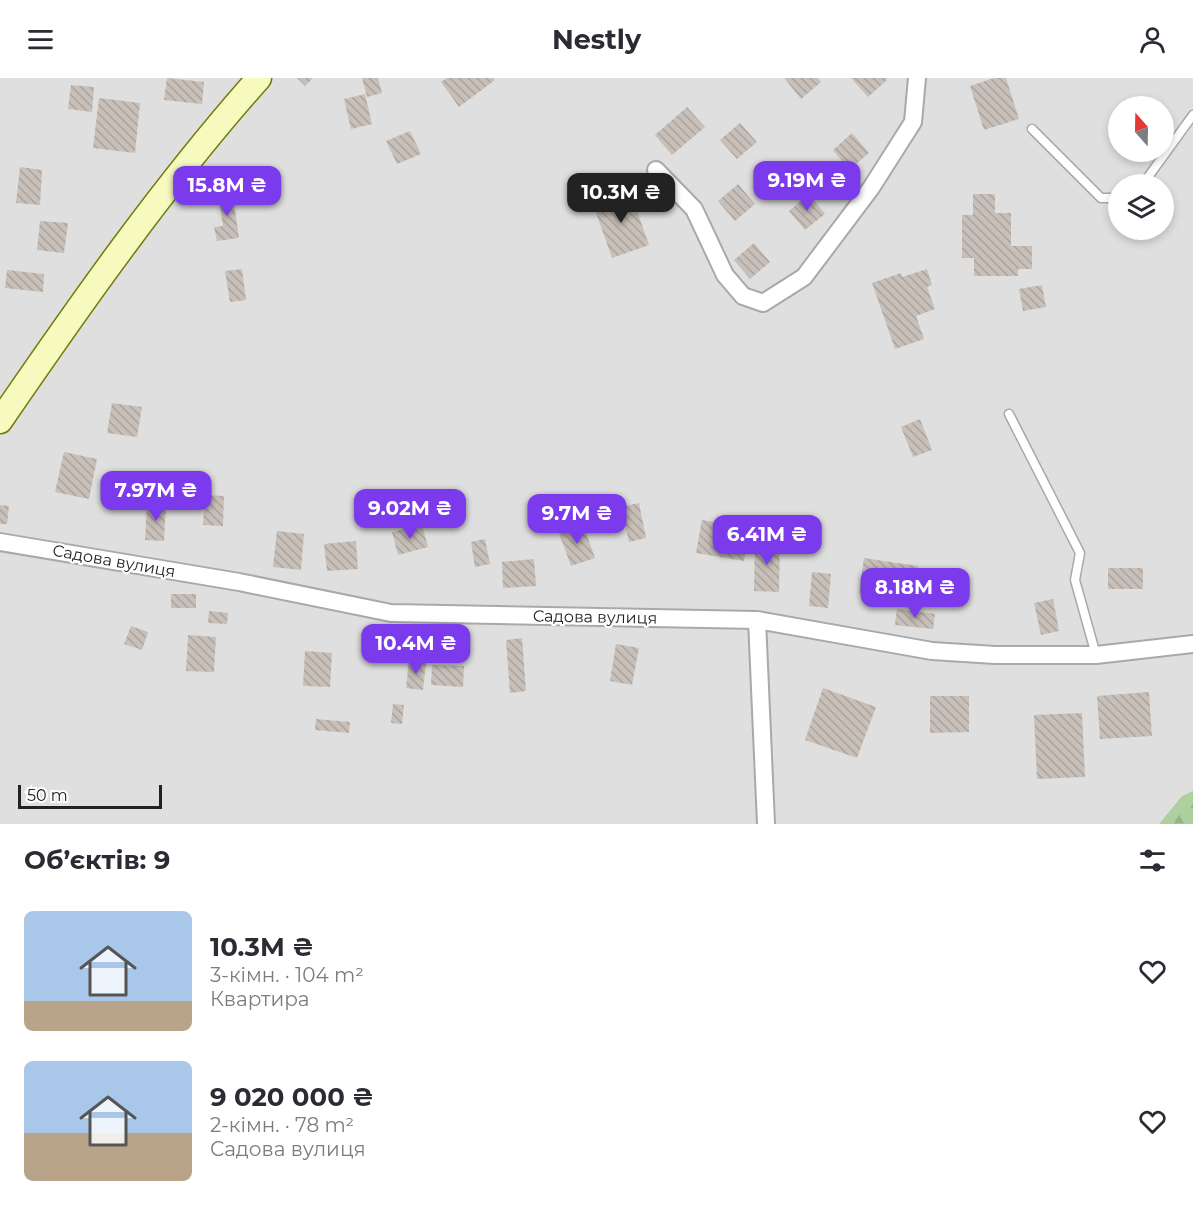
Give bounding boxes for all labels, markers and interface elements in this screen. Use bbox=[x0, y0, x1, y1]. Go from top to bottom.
icon: menu bbox=[24, 23, 57, 56]
text: Nestly bbox=[552, 23, 641, 56]
icon: person bbox=[1136, 23, 1169, 56]
north arrow bbox=[1108, 96, 1174, 162]
map controls bbox=[1108, 96, 1174, 240]
pin: 9.19M ₴ bbox=[752, 161, 862, 212]
pin: 15.8M ₴ bbox=[172, 166, 282, 217]
text: 9.19M ₴ bbox=[767, 168, 847, 192]
text: 15.8M ₴ bbox=[187, 173, 267, 197]
pin: 10.3M ₴ bbox=[566, 173, 676, 224]
button: layers bbox=[1108, 174, 1174, 240]
text: 10.3M ₴ bbox=[581, 180, 661, 204]
pin: 7.97M ₴ bbox=[101, 471, 211, 522]
text: 7.97M ₴ bbox=[114, 478, 198, 502]
pin: 9.02M ₴ bbox=[355, 489, 465, 540]
pin: 9.7M ₴ bbox=[528, 494, 626, 545]
text: 9.02M ₴ bbox=[368, 496, 452, 520]
text: 9.7M ₴ bbox=[541, 501, 613, 525]
pin: 6.41M ₴ bbox=[712, 515, 822, 566]
text: 6.41M ₴ bbox=[727, 522, 807, 546]
street label: Садова вулиця bbox=[51, 541, 177, 581]
pin: 8.18M ₴ bbox=[860, 568, 970, 619]
text: 8.18M ₴ bbox=[875, 575, 955, 599]
street label: Садова вулиця bbox=[533, 606, 657, 628]
pin: 10.4M ₴ bbox=[361, 624, 471, 675]
text: 10.4M ₴ bbox=[375, 631, 457, 655]
scale bar bbox=[18, 782, 162, 810]
text: 50 m bbox=[27, 786, 68, 805]
text: Об’єктів: 9 bbox=[24, 844, 170, 876]
icon: filters bbox=[1136, 844, 1169, 877]
text: 10.3M ₴ bbox=[210, 931, 314, 963]
icon: home bbox=[72, 935, 144, 1007]
icon: heart bbox=[1136, 955, 1169, 988]
text: 3-кімн. · 104 m² bbox=[210, 963, 364, 987]
text: Квартира bbox=[210, 987, 310, 1011]
text: 9 020 000 ₴ bbox=[210, 1081, 374, 1113]
icon: home bbox=[72, 1085, 144, 1157]
icon: heart bbox=[1136, 1105, 1169, 1138]
text: 2-кімн. · 78 m² bbox=[210, 1113, 354, 1137]
text: Садова вулиця bbox=[210, 1137, 366, 1161]

